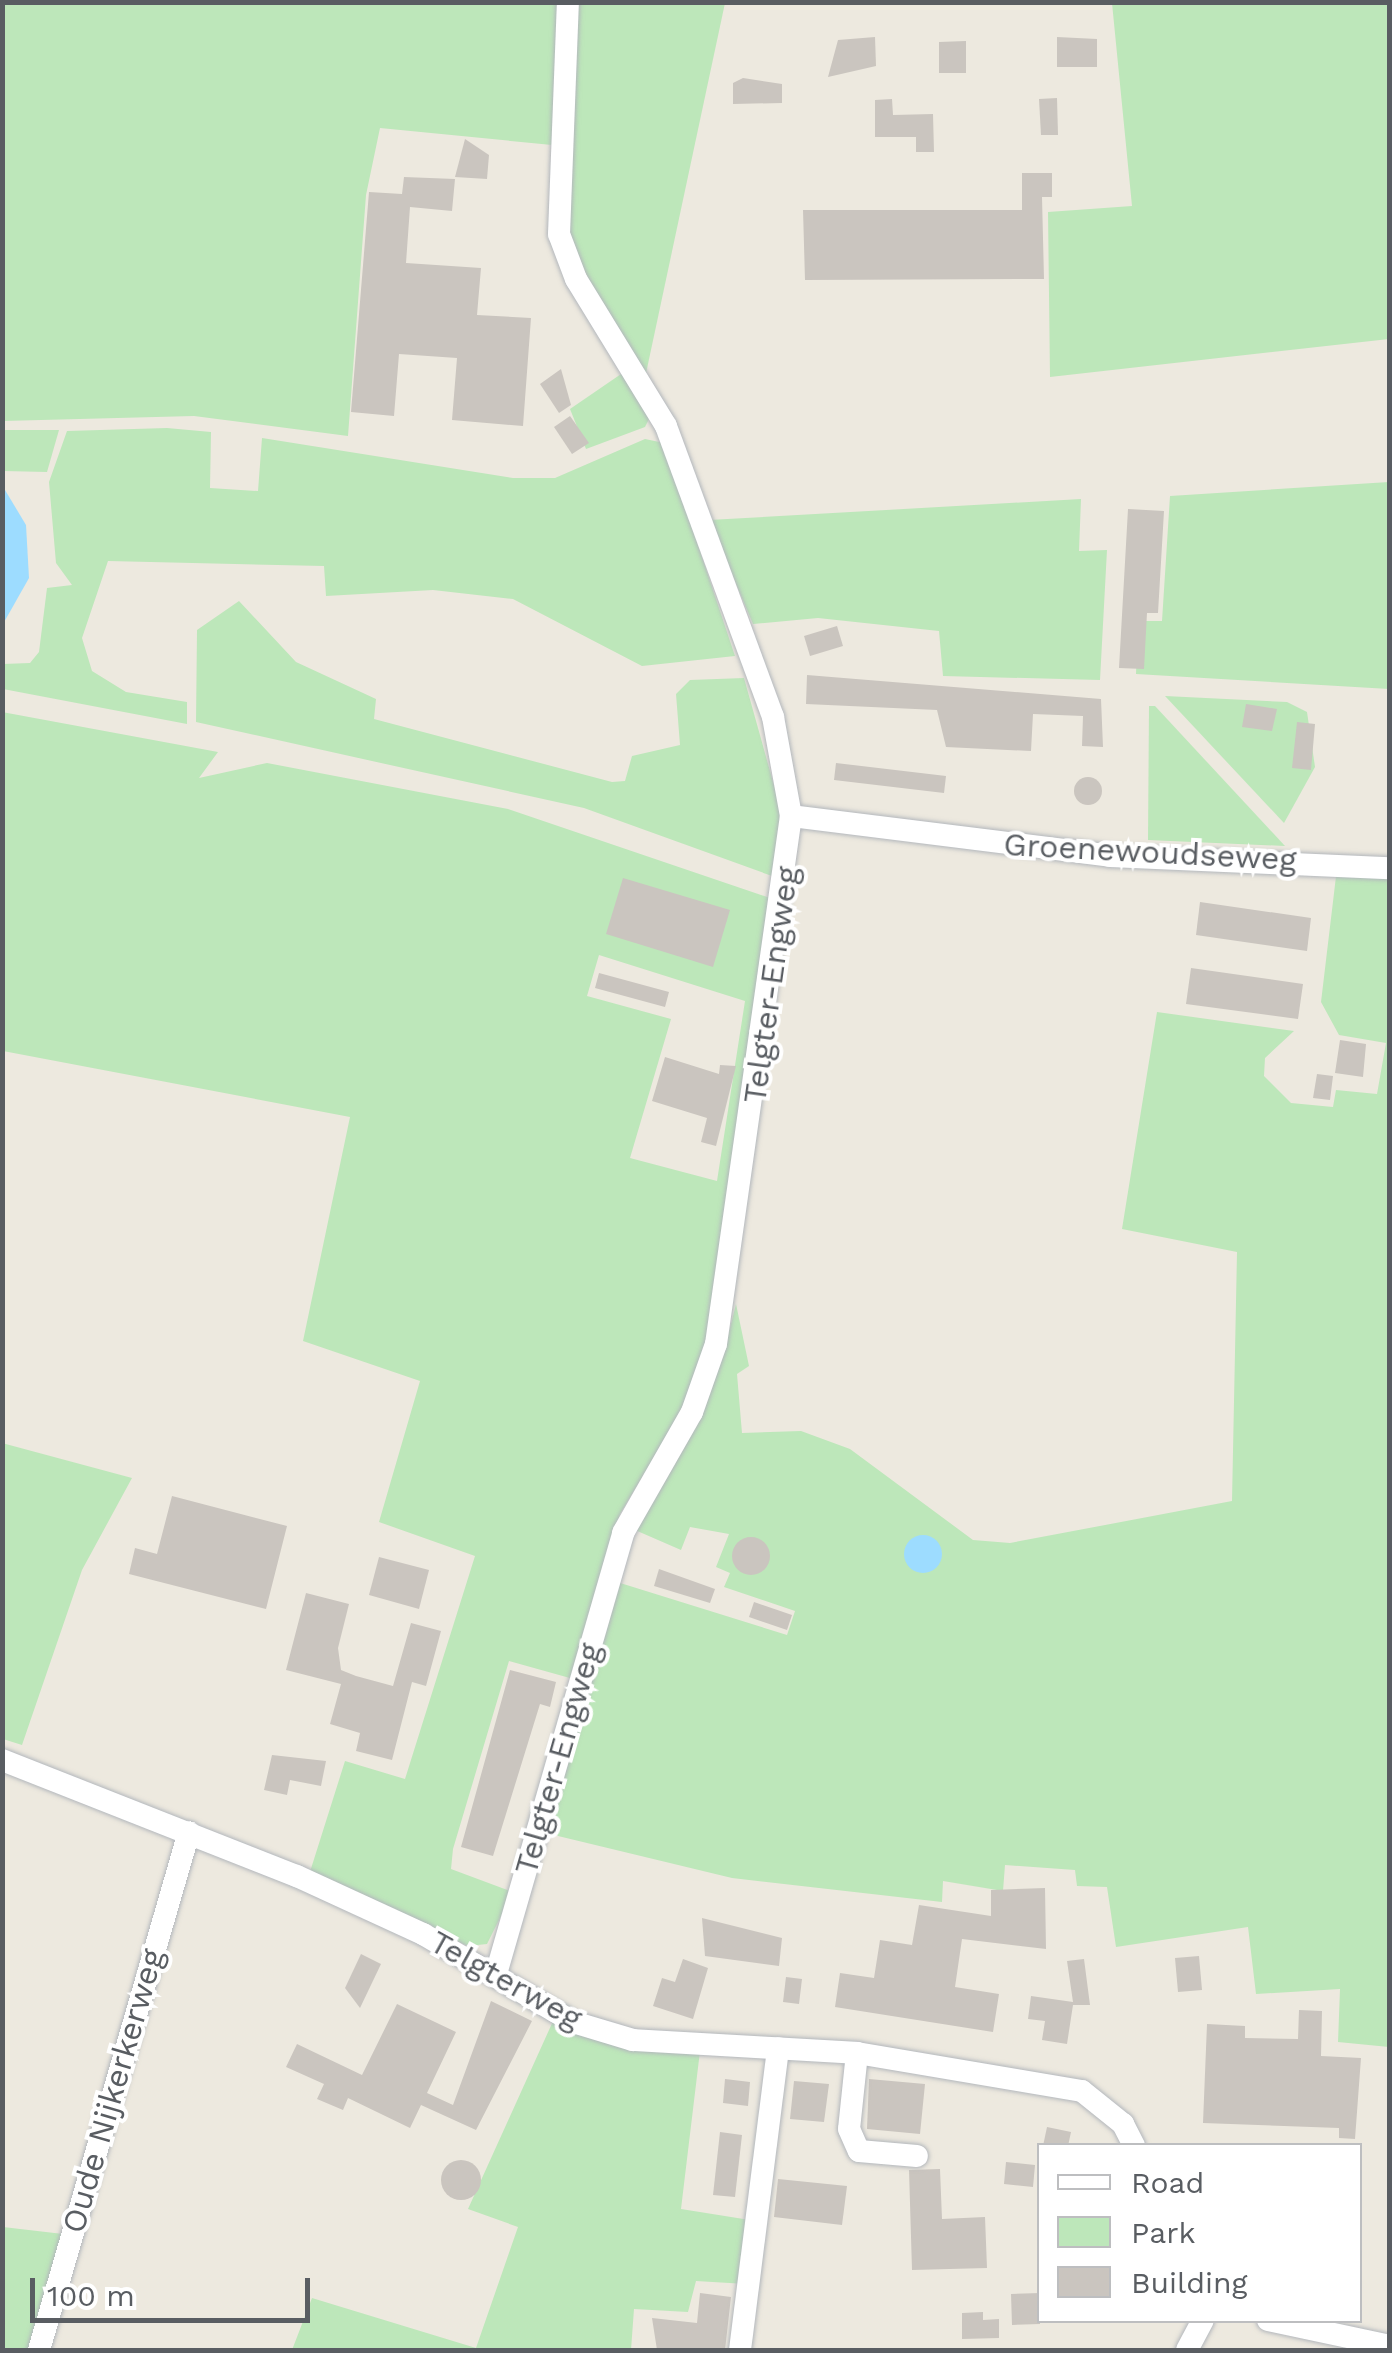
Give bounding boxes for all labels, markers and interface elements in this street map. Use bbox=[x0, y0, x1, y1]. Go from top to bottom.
street label: Groenewoudseweg bbox=[1003, 825, 1297, 879]
street label: Telgter-Engweg bbox=[735, 864, 807, 1106]
street label: Telgter-Engweg bbox=[507, 1639, 609, 1879]
street label: Telgterweg bbox=[423, 1923, 589, 2037]
street label: Oude Nijkerkerweg bbox=[54, 1945, 172, 2237]
legend bbox=[1037, 2143, 1362, 2323]
text: Road bbox=[1131, 2165, 1204, 2200]
text: Park bbox=[1131, 2215, 1196, 2250]
scale bar bbox=[35, 2258, 315, 2320]
text: Building bbox=[1131, 2265, 1248, 2300]
text: 100 m bbox=[47, 2278, 135, 2313]

